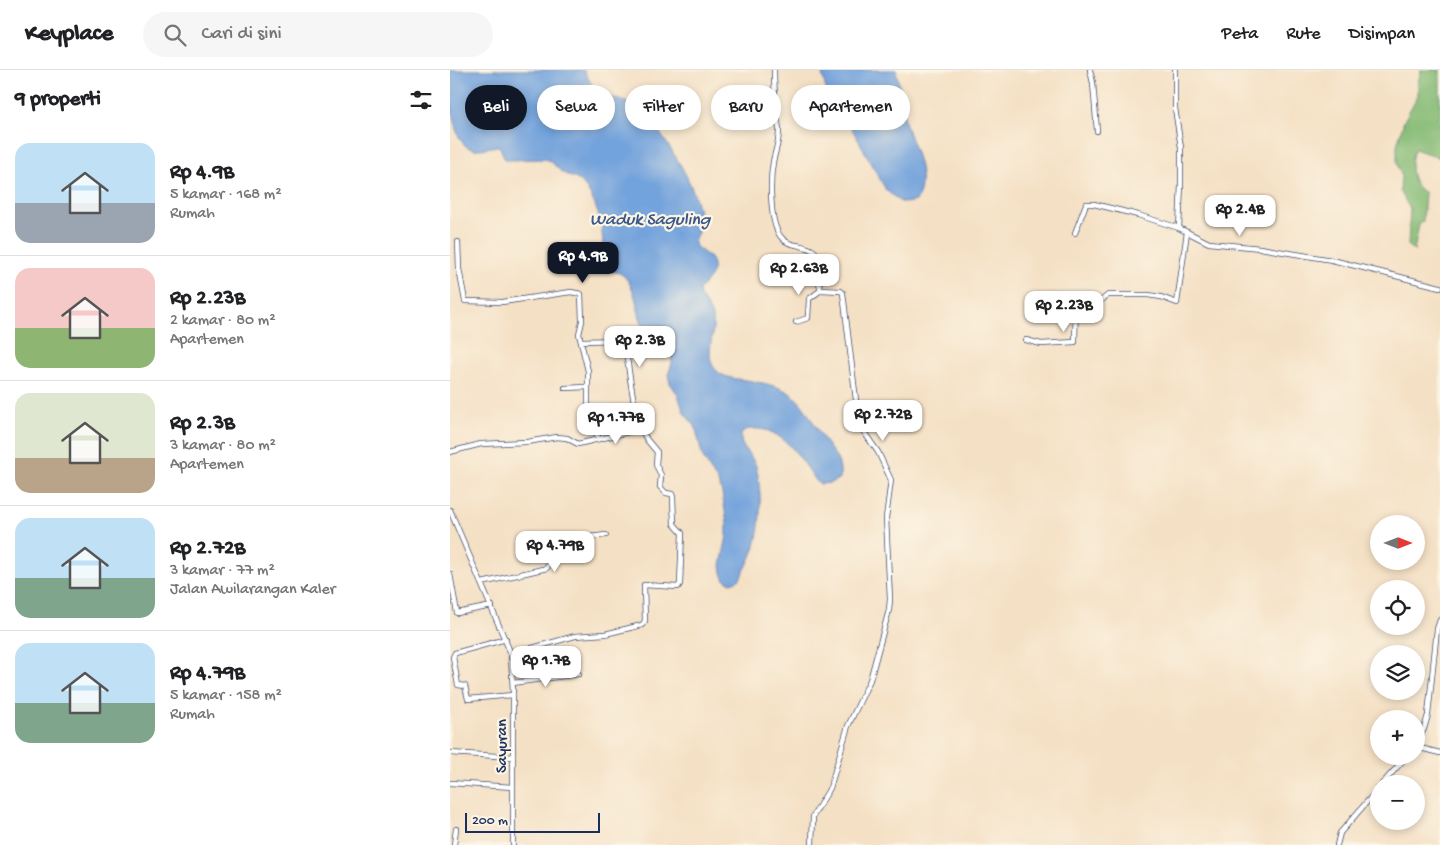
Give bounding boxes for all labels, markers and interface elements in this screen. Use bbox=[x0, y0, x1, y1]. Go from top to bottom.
search box bbox=[143, 12, 493, 57]
text: Keyplace bbox=[25, 20, 113, 49]
icon: search bbox=[161, 21, 189, 49]
text: Cari di sini bbox=[201, 23, 282, 46]
text: Peta bbox=[1222, 24, 1258, 45]
text: Rute bbox=[1286, 24, 1321, 45]
text: Disimpan bbox=[1349, 24, 1415, 45]
chip: Beli bbox=[465, 85, 527, 130]
chip: Sewa bbox=[537, 85, 615, 130]
chip: Filter bbox=[625, 85, 701, 130]
chip: Baru bbox=[711, 85, 781, 130]
chip: Apartemen bbox=[791, 85, 910, 130]
icon: filters bbox=[407, 86, 435, 114]
text: 9 properti bbox=[15, 88, 101, 113]
text: Rp 4.9B bbox=[170, 161, 234, 186]
icon: home bbox=[55, 163, 115, 223]
text: 5 kamar · 168 m² bbox=[170, 186, 282, 205]
pin: Rp 2.4B bbox=[1194, 194, 1286, 237]
text: Rp 2.4B bbox=[1216, 201, 1264, 220]
text: Rumah bbox=[170, 205, 215, 224]
water label: Waduk Saguling bbox=[590, 210, 712, 231]
pin: Rp 4.9B bbox=[537, 242, 629, 284]
text: Rp 4.9B bbox=[559, 248, 607, 267]
pin: Rp 2.63B bbox=[747, 254, 851, 296]
text: Rp 2.63B bbox=[770, 260, 828, 279]
text: Rp 2.23B bbox=[170, 287, 245, 312]
icon: home bbox=[55, 288, 115, 348]
pin: Rp 2.23B bbox=[1012, 290, 1116, 333]
text: Rp 2.23B bbox=[1035, 297, 1093, 316]
text: 2 kamar · 80 m² bbox=[170, 312, 276, 331]
pin: Rp 2.3B bbox=[594, 326, 686, 368]
text: Apartemen bbox=[170, 331, 244, 350]
text: Rp 2.3B bbox=[615, 332, 665, 351]
pin: Rp 2.72B bbox=[831, 400, 935, 442]
pin: Rp 1.77B bbox=[564, 402, 668, 445]
text: Rp 2.72B bbox=[854, 406, 912, 425]
text: Rp 1.77B bbox=[588, 409, 644, 428]
text: Rp 2.3B bbox=[170, 412, 235, 437]
icon: home bbox=[55, 413, 115, 473]
text: 3 kamar · 80 m² bbox=[170, 437, 276, 456]
text: Apartemen bbox=[170, 456, 244, 475]
north arrow bbox=[1370, 515, 1425, 570]
map controls bbox=[1370, 515, 1425, 830]
pin: Rp 4.79B bbox=[503, 530, 607, 573]
text: Rp 2.72B bbox=[170, 537, 245, 562]
text: Rp 4.79B bbox=[526, 537, 584, 556]
icon: home bbox=[55, 538, 115, 598]
text: 3 kamar · 77 m² bbox=[170, 562, 275, 581]
button: locate bbox=[1370, 580, 1425, 635]
text: Jalan Awilarangan Kaler bbox=[170, 581, 336, 600]
button: layers bbox=[1370, 645, 1425, 700]
pin: Rp 1.7B bbox=[500, 646, 592, 688]
text: Rp 1.7B bbox=[522, 652, 570, 671]
text: Rp 4.79B bbox=[170, 662, 245, 687]
icon: home bbox=[55, 663, 115, 723]
text: 5 kamar · 158 m² bbox=[170, 687, 282, 706]
text: Rumah bbox=[170, 706, 215, 725]
button: + bbox=[1370, 710, 1425, 765]
street label: Sayuran bbox=[494, 719, 513, 773]
button: − bbox=[1370, 775, 1425, 830]
scale bar bbox=[465, 810, 600, 833]
text: 200 m bbox=[472, 813, 508, 830]

